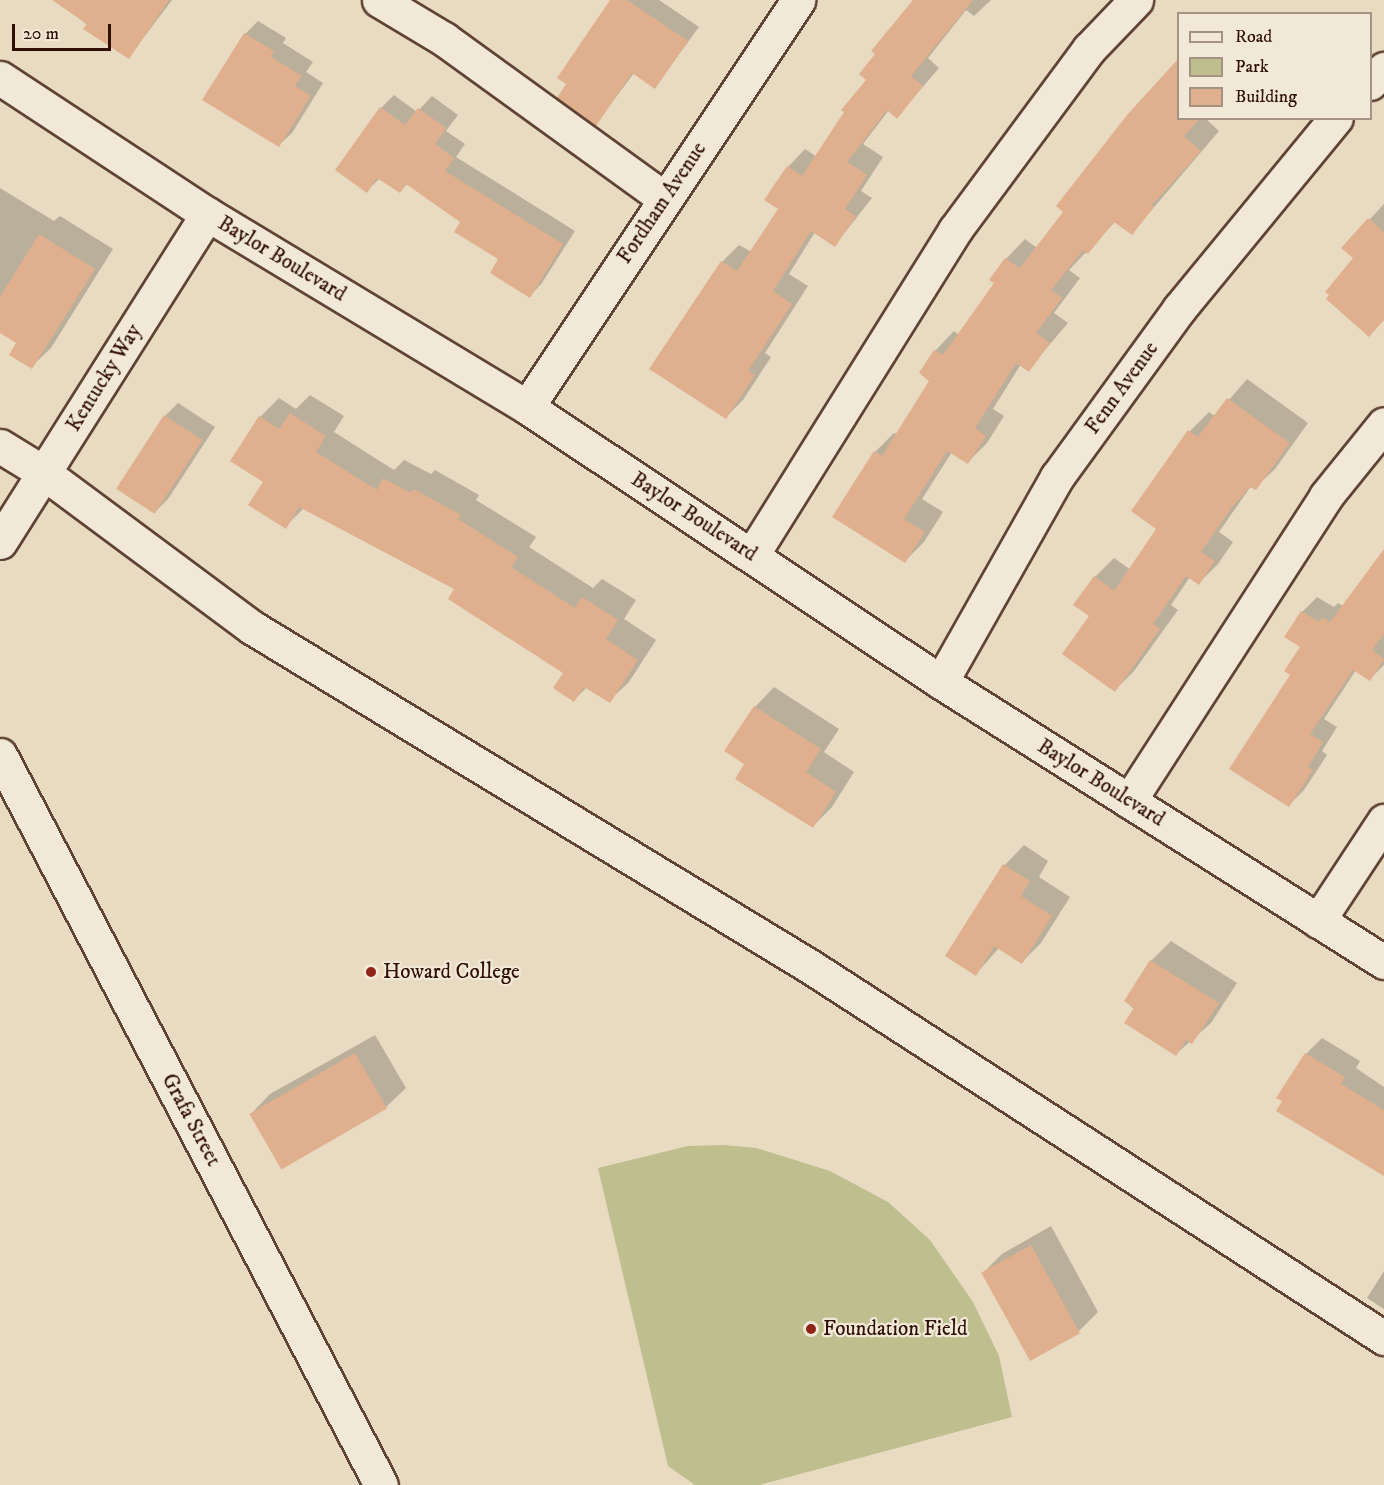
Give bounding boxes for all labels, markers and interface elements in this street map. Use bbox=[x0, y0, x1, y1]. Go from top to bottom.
scale bar bbox=[15, 12, 114, 50]
legend bbox=[1177, 12, 1372, 120]
text: 20 m bbox=[23, 23, 59, 45]
text: Road bbox=[1235, 26, 1272, 48]
text: Park bbox=[1235, 56, 1269, 78]
text: Building bbox=[1235, 86, 1297, 108]
street label: Fordham Avenue bbox=[612, 137, 712, 269]
street label: Baylor Boulevard bbox=[213, 211, 351, 307]
street label: Kentucky Way bbox=[61, 320, 147, 436]
street label: Fenn Avenue bbox=[1080, 337, 1164, 439]
street label: Baylor Boulevard bbox=[626, 467, 762, 567]
street label: Baylor Boulevard bbox=[1033, 734, 1169, 832]
place label: Howard College bbox=[383, 959, 520, 985]
marker: Howard College bbox=[364, 965, 378, 979]
street label: Grafa Street bbox=[156, 1069, 226, 1171]
place label: Foundation Field bbox=[823, 1316, 967, 1342]
marker: Foundation Field bbox=[804, 1322, 818, 1336]

